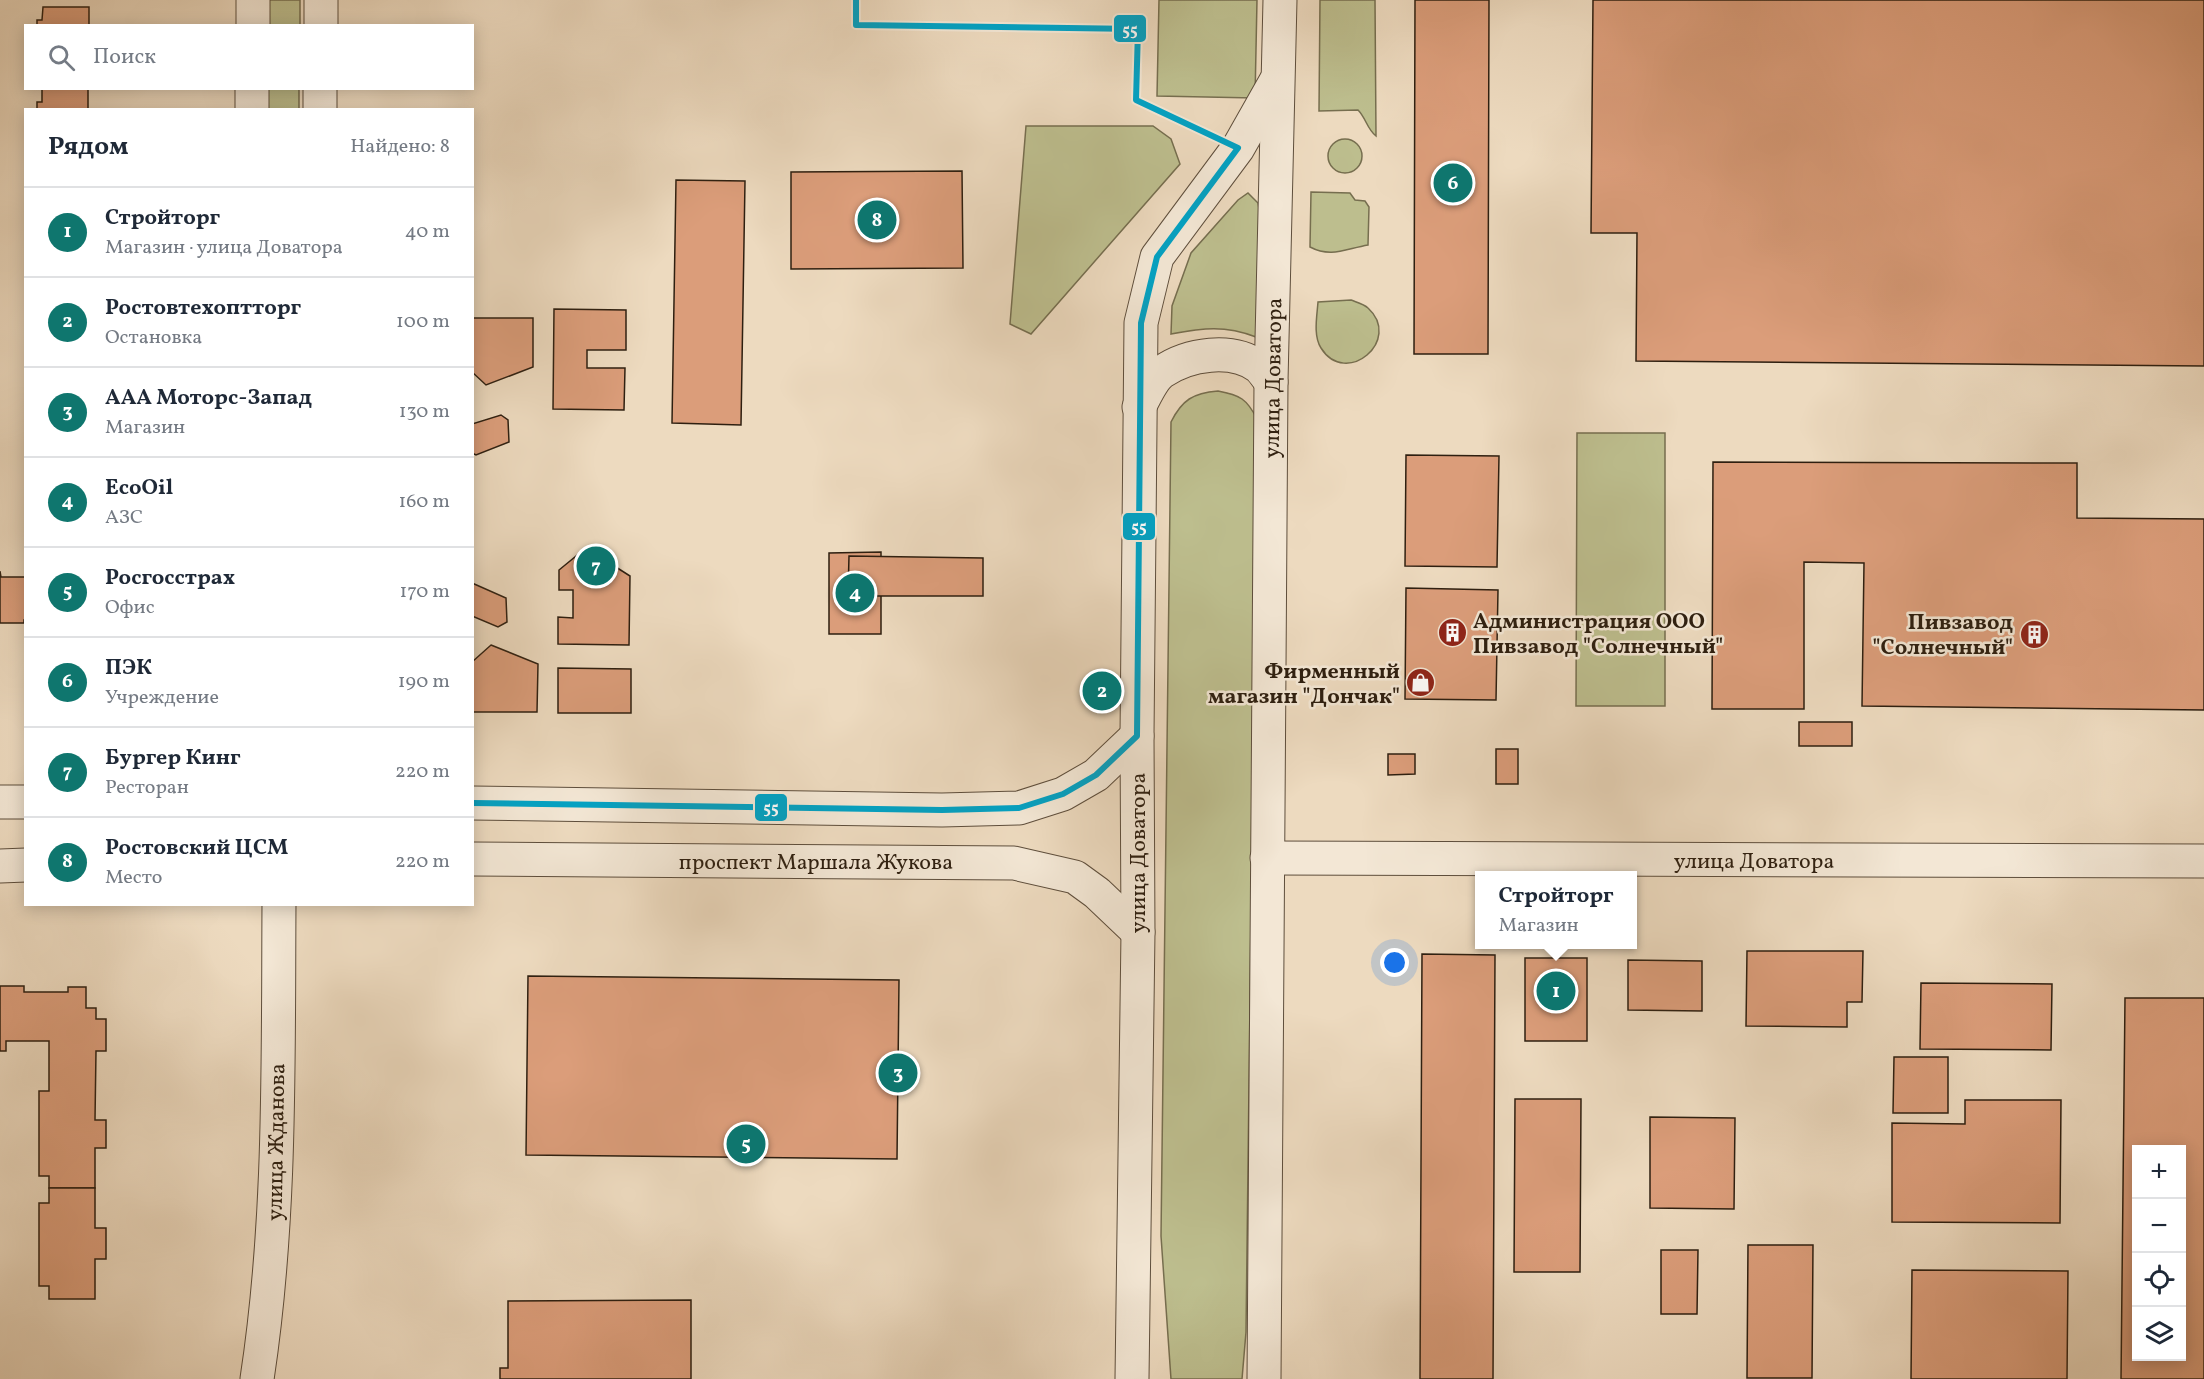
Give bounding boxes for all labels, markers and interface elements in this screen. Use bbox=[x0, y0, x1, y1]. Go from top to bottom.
line badge: 55 bbox=[1113, 14, 1147, 43]
text: 55 bbox=[1122, 20, 1138, 42]
search box bbox=[24, 24, 474, 90]
icon: search bbox=[45, 41, 78, 74]
text: Поиск bbox=[93, 42, 156, 73]
text: Рядом bbox=[48, 129, 128, 165]
text: Найдено: 8 bbox=[350, 133, 450, 161]
pin: 6 bbox=[1434, 160, 1472, 206]
pin: 8 bbox=[858, 198, 896, 242]
text: Стройторг bbox=[105, 203, 220, 234]
text: 1 bbox=[63, 218, 72, 246]
text: 40 m bbox=[405, 218, 450, 246]
text: Магазин · улица Доватора bbox=[105, 234, 343, 262]
text: Ростовтехоптторг bbox=[105, 293, 301, 324]
street label: улица Доватора bbox=[1258, 297, 1291, 459]
text: 2 bbox=[62, 308, 73, 336]
text: 100 m bbox=[396, 308, 450, 336]
text: Остановка bbox=[105, 324, 202, 352]
text: ААА Моторс-Запад bbox=[105, 383, 312, 414]
text: 3 bbox=[62, 398, 73, 426]
text: 130 m bbox=[399, 398, 450, 426]
text: Магазин bbox=[105, 414, 185, 442]
text: EcoOil bbox=[105, 473, 173, 504]
text: 4 bbox=[61, 488, 74, 516]
text: 160 m bbox=[398, 488, 450, 516]
text: АЗС bbox=[105, 504, 143, 532]
line badge: 55 bbox=[1122, 512, 1156, 541]
text: 55 bbox=[1131, 517, 1147, 539]
pin: 7 bbox=[576, 544, 616, 588]
text: Росгосстрах bbox=[105, 563, 235, 594]
pin: 4 bbox=[836, 570, 874, 616]
text: 5 bbox=[63, 578, 72, 606]
text: 170 m bbox=[400, 578, 450, 606]
text: Офис bbox=[105, 594, 155, 622]
place label: Администрация ООО Пивзавод "Солнечный" bbox=[1473, 607, 1723, 663]
place label: Пивзавод "Солнечный" bbox=[1872, 608, 2013, 664]
building icon: Администрация ООО Пивзавод "Солнечный" bbox=[1436, 617, 1468, 649]
building icon: Пивзавод "Солнечный" bbox=[2018, 618, 2050, 650]
text: ПЭК bbox=[105, 653, 152, 684]
place label: Фирменный магазин "Дончак" bbox=[1208, 657, 1400, 713]
shop icon: Фирменный магазин "Дончак" bbox=[1405, 667, 1437, 699]
text: 6 bbox=[62, 668, 73, 696]
text: 190 m bbox=[398, 668, 450, 696]
pin: 2 bbox=[1082, 668, 1122, 714]
text: Учреждение bbox=[105, 684, 219, 712]
text: Бургер Кинг bbox=[105, 743, 241, 774]
text: 7 bbox=[63, 758, 72, 786]
text: 220 m bbox=[395, 758, 450, 786]
street label: улица Доватора bbox=[1124, 773, 1155, 933]
text: Ресторан bbox=[105, 774, 189, 802]
line badge: 55 bbox=[754, 793, 788, 822]
text: 55 bbox=[763, 798, 779, 820]
text: Ростовский ЦСМ bbox=[105, 833, 288, 864]
street label: улица Доватора bbox=[1674, 847, 1834, 878]
text: 8 bbox=[62, 848, 73, 876]
text: 220 m bbox=[395, 848, 450, 876]
street label: проспект Маршала Жукова bbox=[679, 848, 953, 879]
text: Место bbox=[105, 864, 162, 892]
popup bbox=[1475, 871, 1637, 949]
text: Стройторг bbox=[1498, 881, 1614, 912]
text: Магазин bbox=[1498, 912, 1579, 940]
your location bbox=[1380, 948, 1409, 977]
pin: 1 bbox=[1536, 968, 1576, 1014]
pin: 3 bbox=[878, 1050, 918, 1096]
street label: улица Жданова bbox=[261, 1063, 294, 1221]
pin: 5 bbox=[726, 1122, 766, 1166]
map controls bbox=[2132, 1145, 2186, 1361]
button: + bbox=[2132, 1145, 2186, 1199]
button: − bbox=[2132, 1199, 2186, 1253]
button: locate bbox=[2132, 1253, 2186, 1307]
button: layers bbox=[2132, 1307, 2186, 1361]

